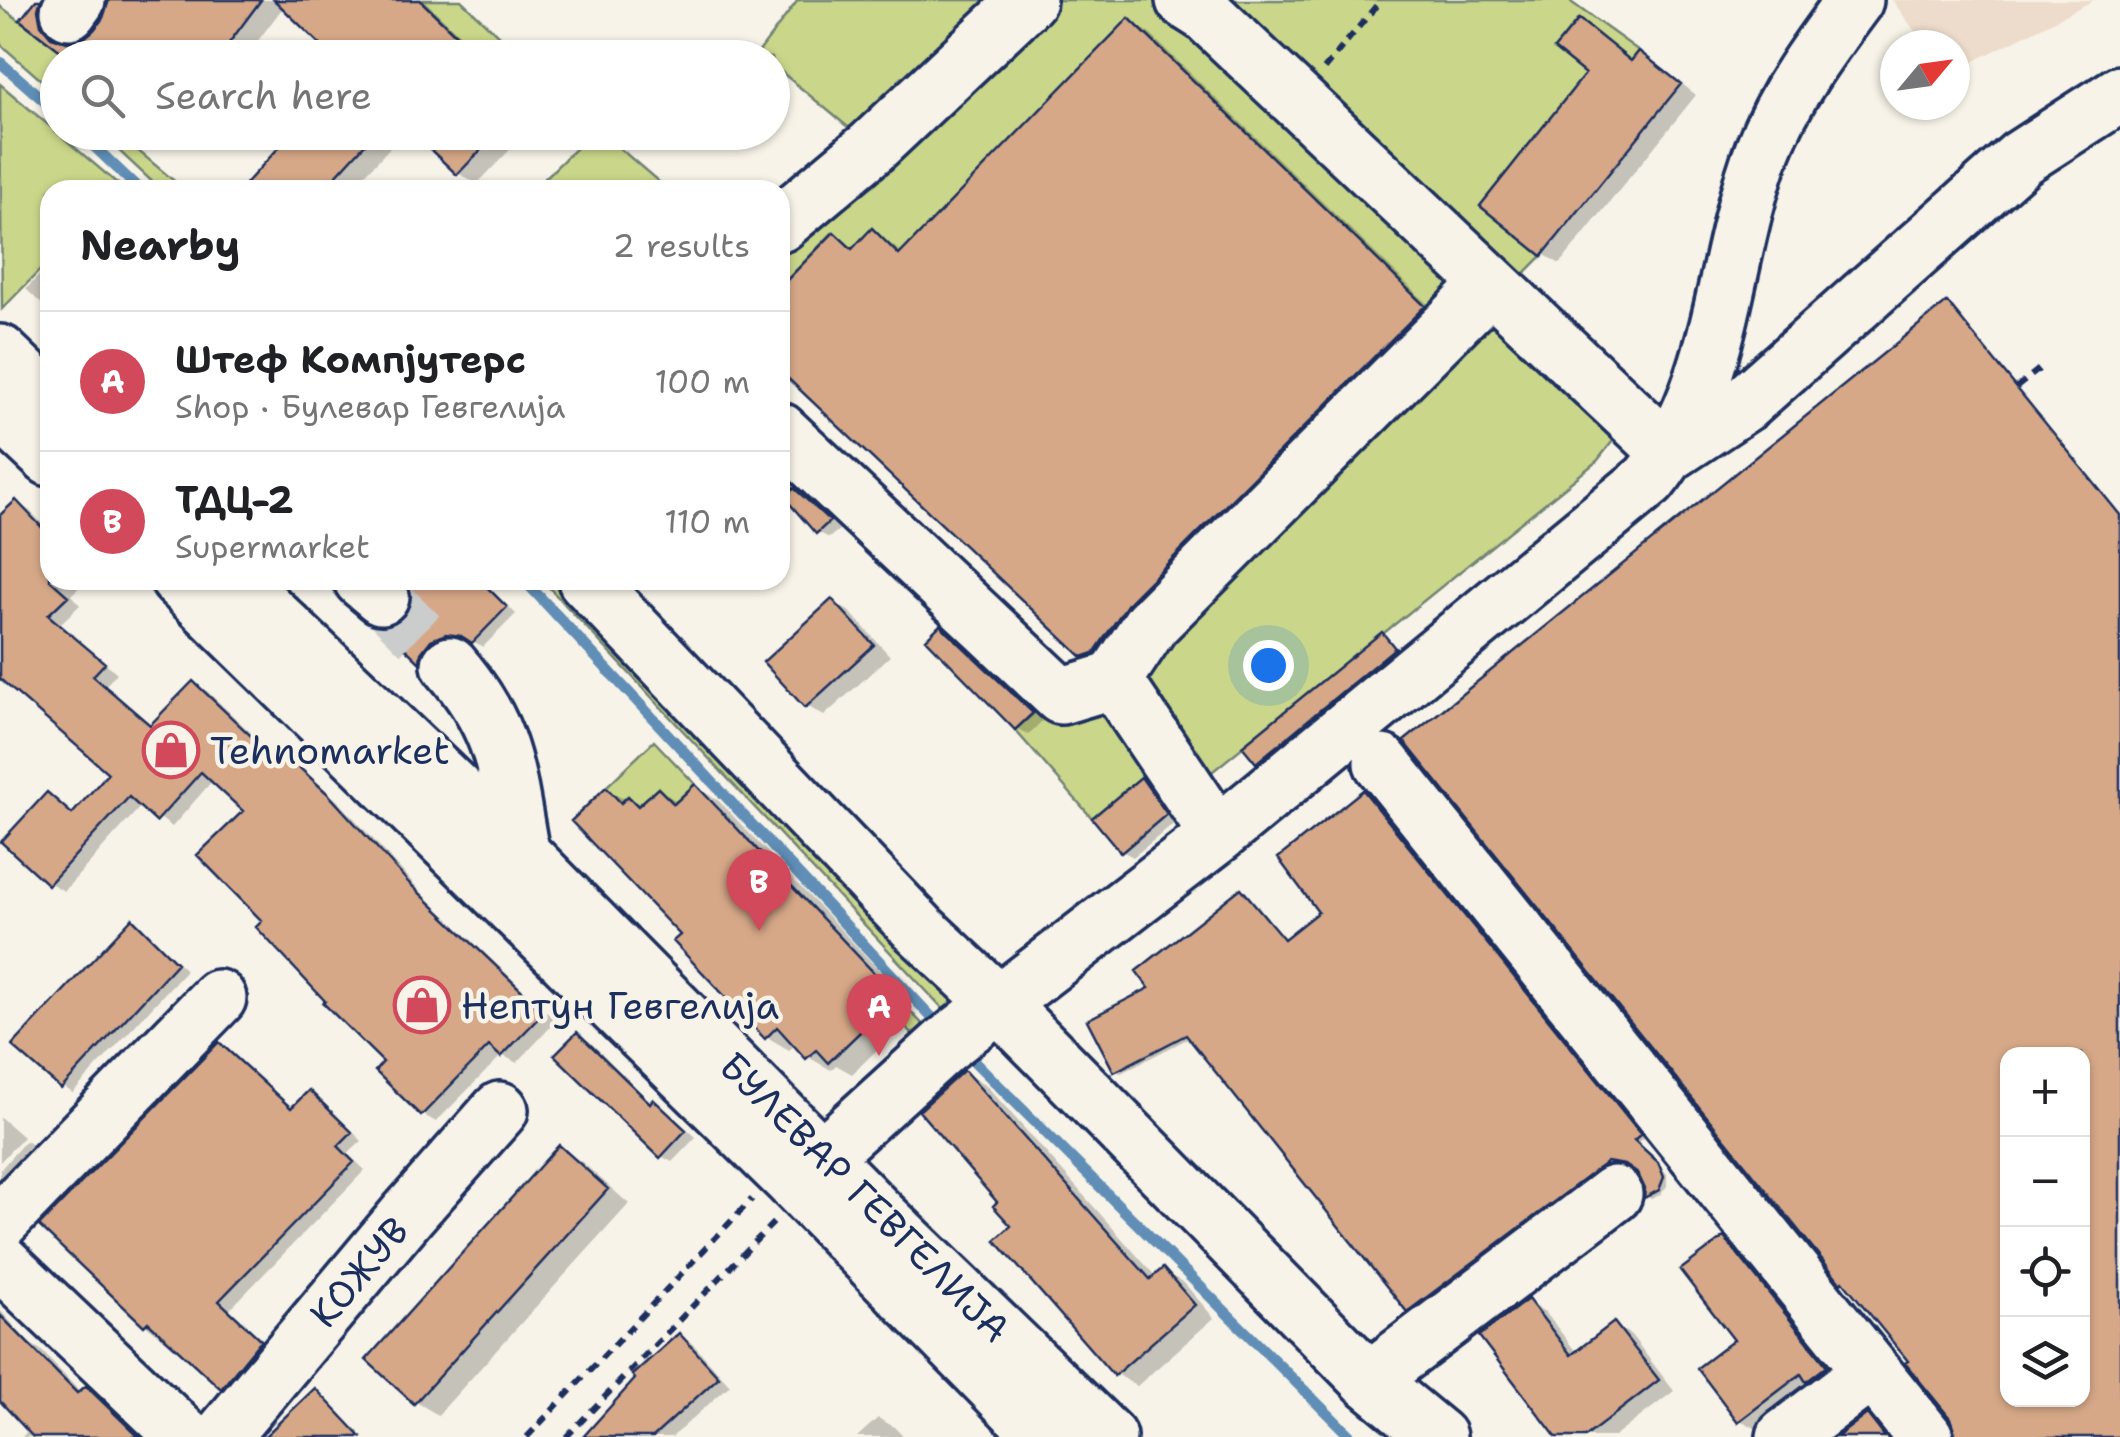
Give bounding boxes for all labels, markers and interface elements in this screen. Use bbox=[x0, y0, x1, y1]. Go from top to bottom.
north arrow bbox=[1880, 30, 1970, 120]
search box bbox=[40, 40, 790, 150]
icon: search bbox=[75, 68, 130, 123]
text: Search here bbox=[155, 70, 372, 121]
text: Nearby bbox=[80, 217, 240, 273]
text: 2 results bbox=[613, 224, 750, 267]
text: Штеф Компјутерс bbox=[175, 334, 526, 385]
text: A bbox=[100, 360, 125, 403]
text: 100 m bbox=[654, 360, 750, 403]
text: Shop · Булевар Гевгелија bbox=[175, 385, 565, 428]
text: ТДЦ-2 bbox=[175, 474, 294, 525]
text: B bbox=[103, 500, 122, 543]
text: 110 m bbox=[664, 500, 750, 543]
text: Supermarket bbox=[175, 525, 370, 568]
your location bbox=[1243, 640, 1294, 691]
shop icon: Tehnomarket bbox=[141, 720, 201, 780]
place label: Tehnomarket bbox=[210, 725, 450, 776]
pin: B bbox=[726, 848, 792, 931]
pin: A bbox=[846, 974, 912, 1056]
shop icon: Нептун Гевгелија bbox=[392, 975, 452, 1035]
place label: Нептун Гевгелија bbox=[461, 980, 779, 1031]
street label: БУЛЕВАР ГЕВГЕЛИЈА bbox=[709, 1041, 1021, 1353]
map controls bbox=[2000, 1047, 2090, 1407]
button: + bbox=[2000, 1047, 2090, 1137]
button: − bbox=[2000, 1137, 2090, 1227]
street label: КОЖУВ bbox=[298, 1206, 420, 1338]
button: locate bbox=[2000, 1227, 2090, 1317]
button: layers bbox=[2000, 1317, 2090, 1407]

